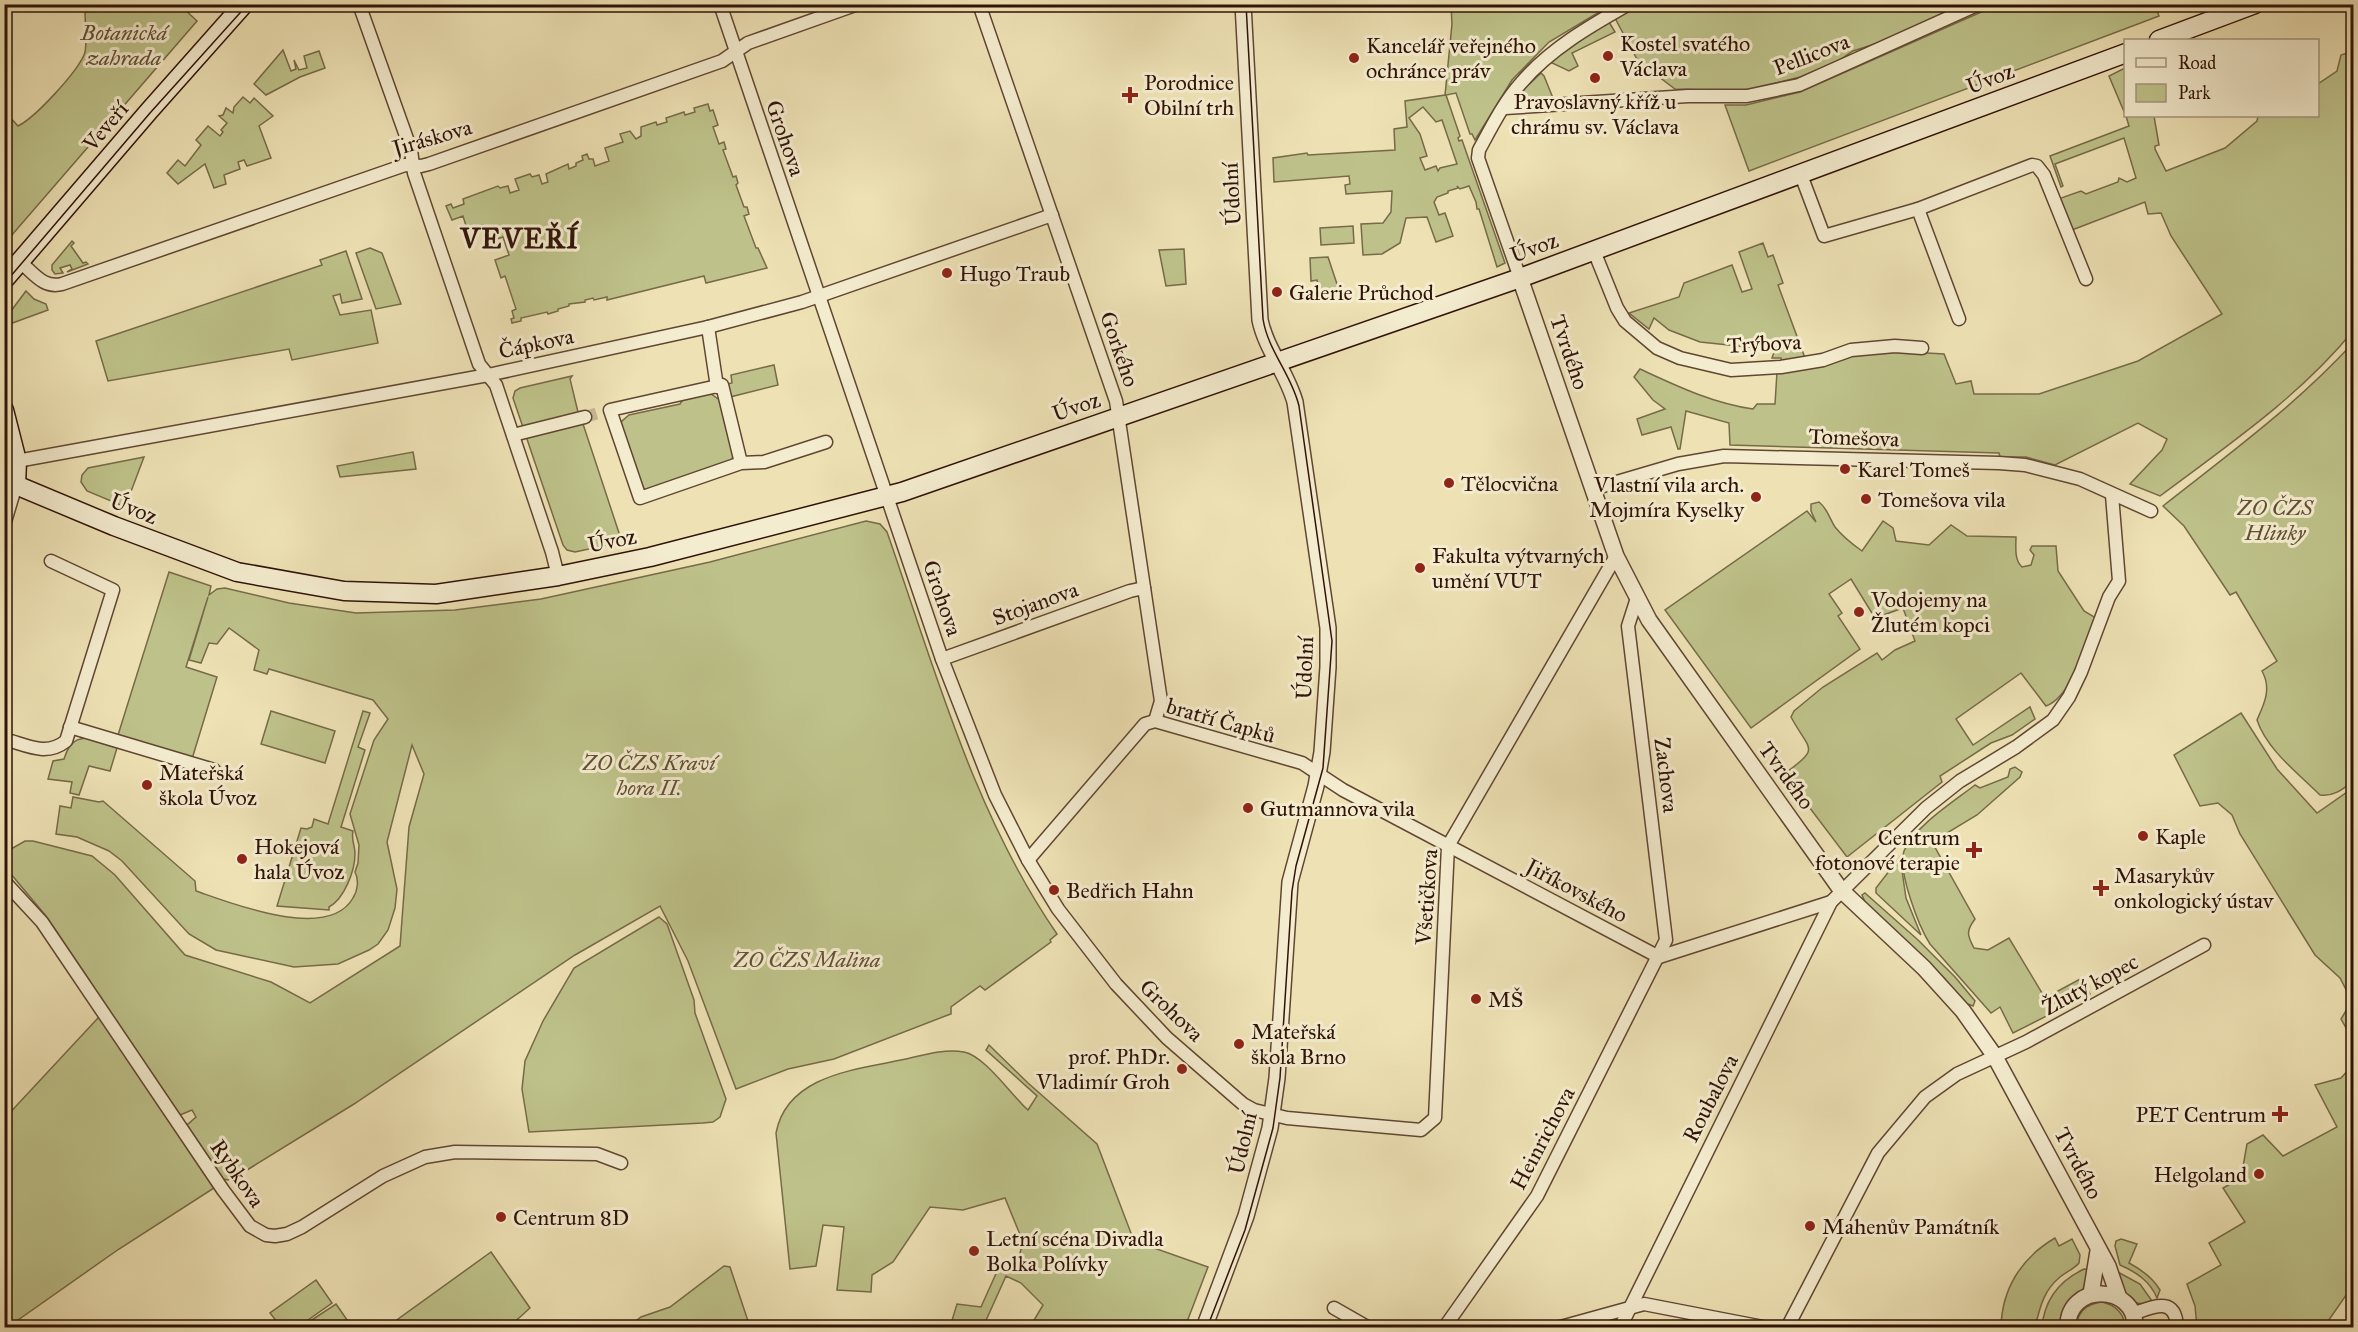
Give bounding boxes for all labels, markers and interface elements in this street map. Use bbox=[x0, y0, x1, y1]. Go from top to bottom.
park label: Botanická zahrada bbox=[80, 19, 170, 71]
street label: Pellicova bbox=[1769, 27, 1854, 81]
place label: Kostel svatého Václava bbox=[1619, 30, 1750, 82]
place label: Kancelář veřejného ochránce práv bbox=[1366, 32, 1536, 84]
legend bbox=[2124, 39, 2319, 117]
marker: Kostel svatého Václava bbox=[1601, 49, 1615, 63]
marker: Kancelář veřejného ochránce práv bbox=[1347, 51, 1361, 65]
text: Road bbox=[2178, 52, 2216, 74]
street label: Úvoz bbox=[1962, 57, 2018, 100]
place label: Porodnice Obilní trh bbox=[1144, 69, 1234, 121]
marker: Pravoslavný kříž u chrámu sv. Václava bbox=[1588, 71, 1602, 85]
text: Park bbox=[2178, 82, 2211, 104]
marker: Porodnice Obilní trh bbox=[1121, 86, 1139, 104]
place label: Pravoslavný kříž u chrámu sv. Václava bbox=[1511, 88, 1680, 140]
street label: Veveří bbox=[76, 95, 135, 157]
street label: Grohova bbox=[760, 97, 811, 180]
street label: Jiráskova bbox=[387, 113, 476, 162]
street label: Údolní bbox=[1216, 161, 1247, 226]
district label: VEVEŘÍ bbox=[459, 220, 580, 256]
street label: Úvoz bbox=[1507, 226, 1562, 269]
place label: Hugo Traub bbox=[959, 260, 1070, 287]
marker: Hugo Traub bbox=[940, 266, 954, 280]
place label: Galerie Průchod bbox=[1289, 279, 1434, 306]
marker: Galerie Průchod bbox=[1270, 285, 1284, 299]
street label: Gorkého bbox=[1094, 308, 1145, 390]
street label: Tvrdého bbox=[1544, 311, 1595, 393]
street label: Čápkova bbox=[496, 322, 577, 365]
street label: Trýbova bbox=[1726, 328, 1803, 359]
street label: Úvoz bbox=[1049, 386, 1104, 427]
street label: Tomešova bbox=[1808, 422, 1901, 453]
place label: Karel Tomeš bbox=[1857, 456, 1970, 483]
marker: Karel Tomeš bbox=[1838, 462, 1852, 476]
place label: Tělocvična bbox=[1461, 470, 1559, 497]
place label: Vlastní vila arch. Mojmíra Kyselky bbox=[1589, 471, 1745, 523]
marker: Tělocvična bbox=[1442, 476, 1456, 490]
place label: Tomešova vila bbox=[1878, 486, 2006, 513]
street label: Úvoz bbox=[106, 487, 162, 530]
marker: Vlastní vila arch. Mojmíra Kyselky bbox=[1749, 490, 1763, 504]
marker: Tomešova vila bbox=[1859, 492, 1873, 506]
park label: ZO ČZS Hlinky bbox=[2236, 494, 2314, 546]
street label: Úvoz bbox=[585, 523, 639, 558]
place label: Fakulta výtvarných umění VUT bbox=[1432, 542, 1605, 594]
street label: Grohova bbox=[917, 557, 968, 640]
marker: Fakulta výtvarných umění VUT bbox=[1413, 561, 1427, 575]
street label: Stojanova bbox=[989, 575, 1082, 631]
place label: Vodojemy na Žlutém kopci bbox=[1870, 586, 1990, 638]
marker: Vodojemy na Žlutém kopci bbox=[1852, 605, 1866, 619]
street label: Údolní bbox=[1290, 635, 1319, 700]
street label: bratří Čapků bbox=[1163, 692, 1279, 749]
street label: Zachova bbox=[1649, 736, 1685, 815]
street label: Tvrdého bbox=[1753, 736, 1820, 815]
park label: ZO ČZS Kraví hora II. bbox=[581, 749, 720, 801]
place label: Mateřská škola Úvoz bbox=[159, 759, 257, 811]
marker: Mateřská škola Úvoz bbox=[140, 778, 154, 792]
place label: Gutmannova vila bbox=[1260, 795, 1415, 822]
marker: Gutmannova vila bbox=[1241, 801, 1255, 815]
place label: Kaple bbox=[2155, 823, 2206, 850]
place label: Centrum fotonové terapie bbox=[1815, 824, 1961, 876]
marker: Kaple bbox=[2136, 829, 2150, 843]
place label: Hokejová hala Úvoz bbox=[254, 833, 344, 885]
marker: Centrum fotonové terapie bbox=[1965, 841, 1983, 859]
street label: Všetičkova bbox=[1410, 847, 1443, 947]
street label: Jiříkovského bbox=[1519, 851, 1632, 929]
marker: Hokejová hala Úvoz bbox=[235, 852, 249, 866]
place label: Masarykův onkologický ústav bbox=[2114, 862, 2275, 914]
place label: Bedřich Hahn bbox=[1066, 877, 1194, 904]
marker: Masarykův onkologický ústav bbox=[2092, 879, 2110, 897]
marker: Bedřich Hahn bbox=[1047, 883, 1061, 897]
park label: ZO ČZS Malina bbox=[733, 946, 880, 973]
street label: Žlutý kopec bbox=[2038, 948, 2143, 1021]
street label: Grohova bbox=[1134, 973, 1210, 1048]
place label: MŠ bbox=[1488, 986, 1523, 1013]
marker: MŠ bbox=[1469, 992, 1483, 1006]
place label: Mateřská škola Brno bbox=[1251, 1018, 1346, 1070]
marker: Mateřská škola Brno bbox=[1232, 1037, 1246, 1051]
place label: prof. PhDr. Vladimír Groh bbox=[1035, 1043, 1170, 1095]
street label: Roubalova bbox=[1677, 1049, 1744, 1147]
marker: prof. PhDr. Vladimír Groh bbox=[1175, 1062, 1189, 1076]
street label: Heinrichova bbox=[1504, 1082, 1581, 1194]
place label: PET Centrum bbox=[2136, 1101, 2267, 1128]
marker: PET Centrum bbox=[2271, 1105, 2289, 1123]
street label: Údolní bbox=[1222, 1108, 1263, 1177]
street label: Tvrdého bbox=[2048, 1123, 2109, 1204]
street label: Rybkova bbox=[205, 1134, 271, 1213]
place label: Helgoland bbox=[2153, 1161, 2247, 1188]
marker: Helgoland bbox=[2252, 1167, 2266, 1181]
place label: Centrum 8D bbox=[513, 1204, 629, 1231]
marker: Centrum 8D bbox=[494, 1210, 508, 1224]
place label: Mahenův Památník bbox=[1822, 1213, 2000, 1240]
marker: Mahenův Památník bbox=[1803, 1219, 1817, 1233]
place label: Letní scéna Divadla Bolka Polívky bbox=[986, 1225, 1164, 1277]
marker: Letní scéna Divadla Bolka Polívky bbox=[967, 1244, 981, 1258]

